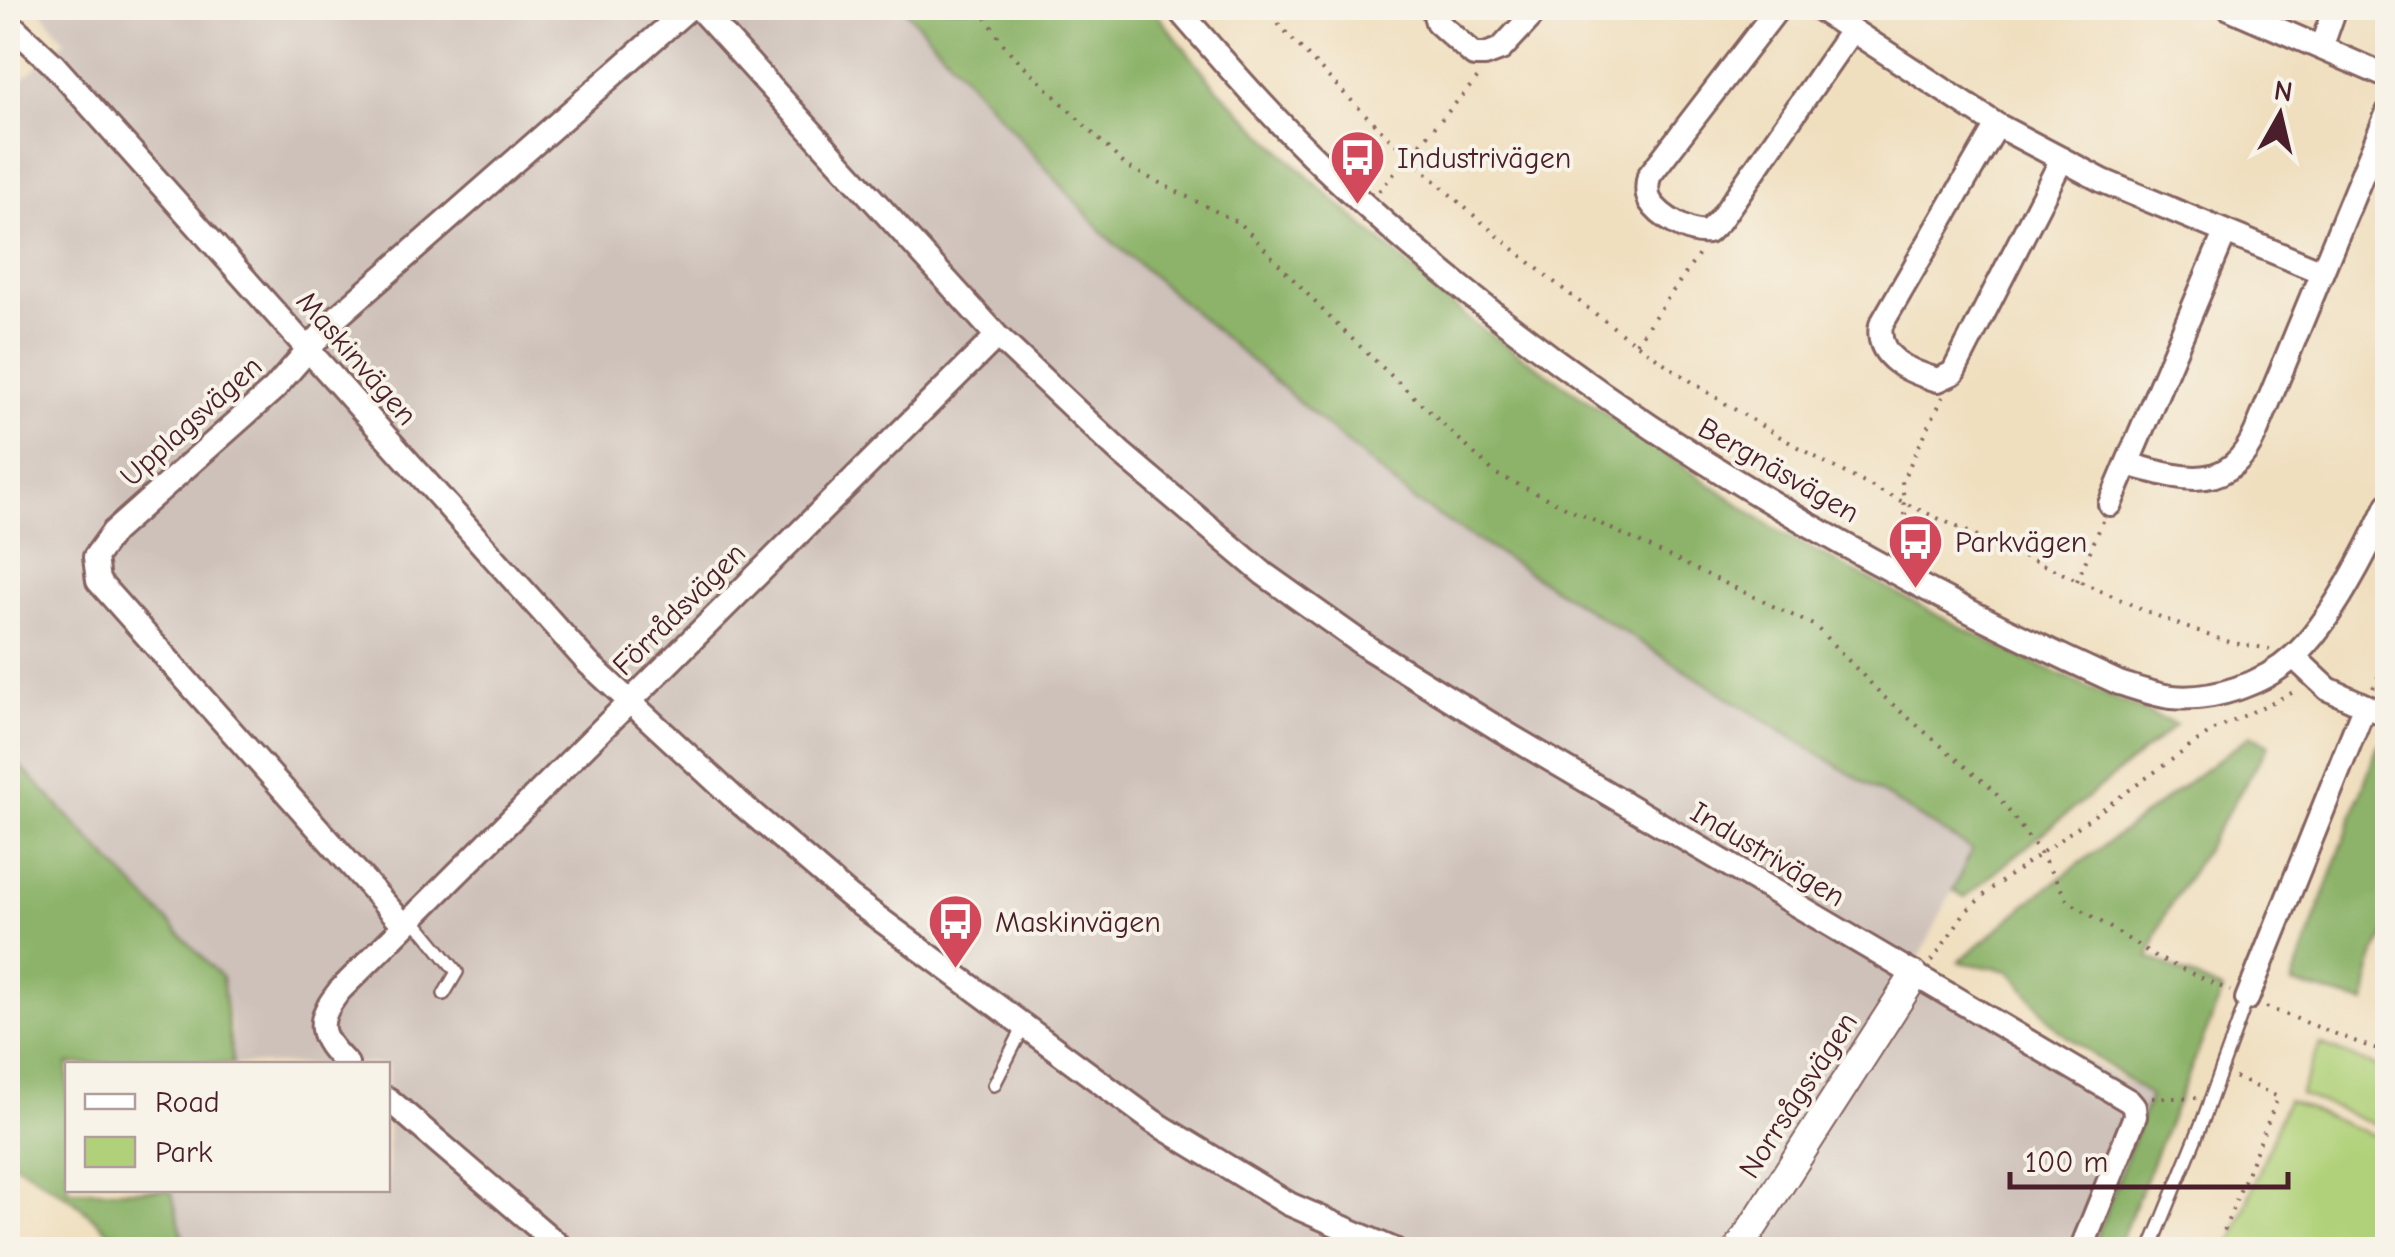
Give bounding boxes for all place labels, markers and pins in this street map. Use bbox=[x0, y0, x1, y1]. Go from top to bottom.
bus stop icon: Industrivägen bbox=[1328, 128, 1388, 207]
place label: Industrivägen bbox=[1397, 141, 1571, 176]
bus stop icon: Parkvägen bbox=[1886, 512, 1946, 591]
place label: Parkvägen bbox=[1955, 525, 2087, 560]
bus stop icon: Maskinvägen bbox=[926, 892, 986, 971]
place label: Maskinvägen bbox=[995, 905, 1161, 940]

